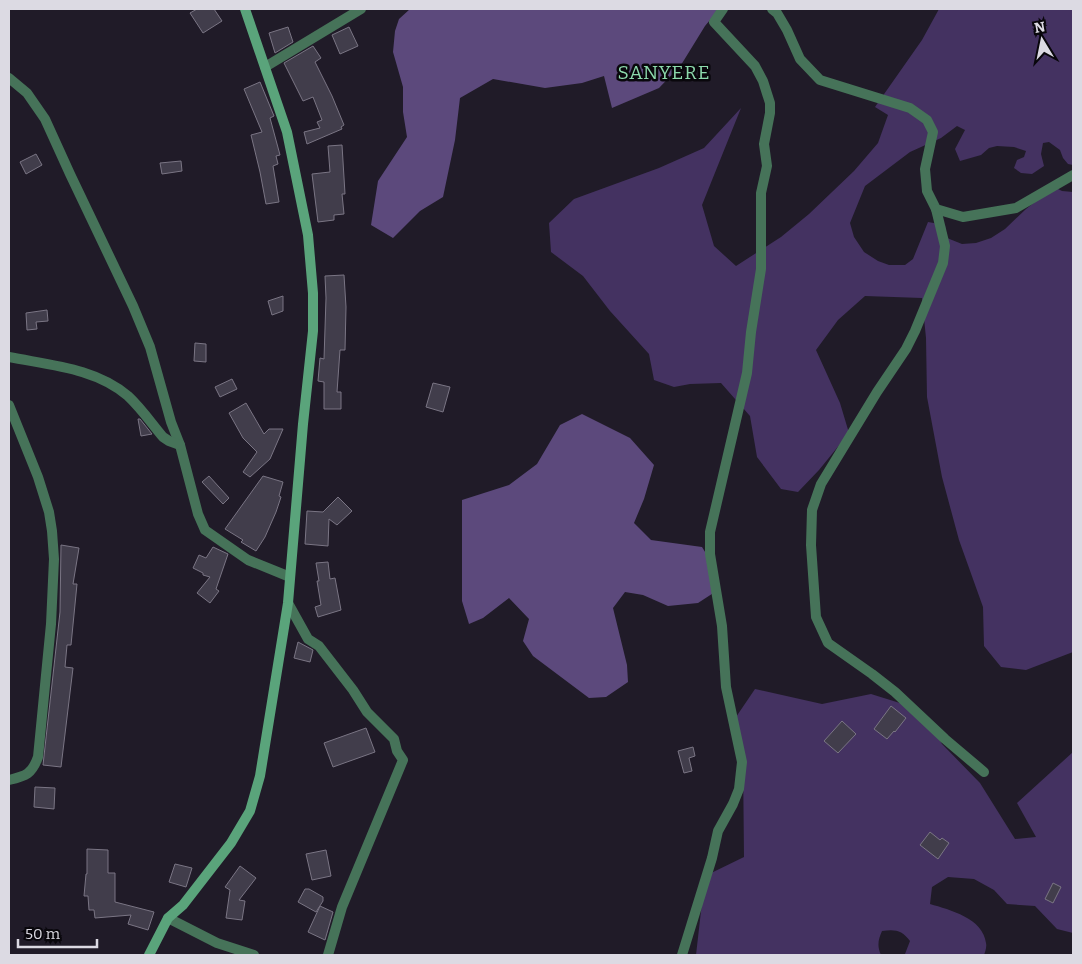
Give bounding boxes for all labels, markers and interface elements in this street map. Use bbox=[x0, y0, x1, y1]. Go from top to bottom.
north arrow bbox=[1017, 15, 1067, 65]
text: N bbox=[1033, 18, 1047, 37]
district label: SANYERE bbox=[617, 61, 711, 84]
scale bar bbox=[18, 916, 96, 948]
text: 50 m bbox=[25, 925, 61, 943]

